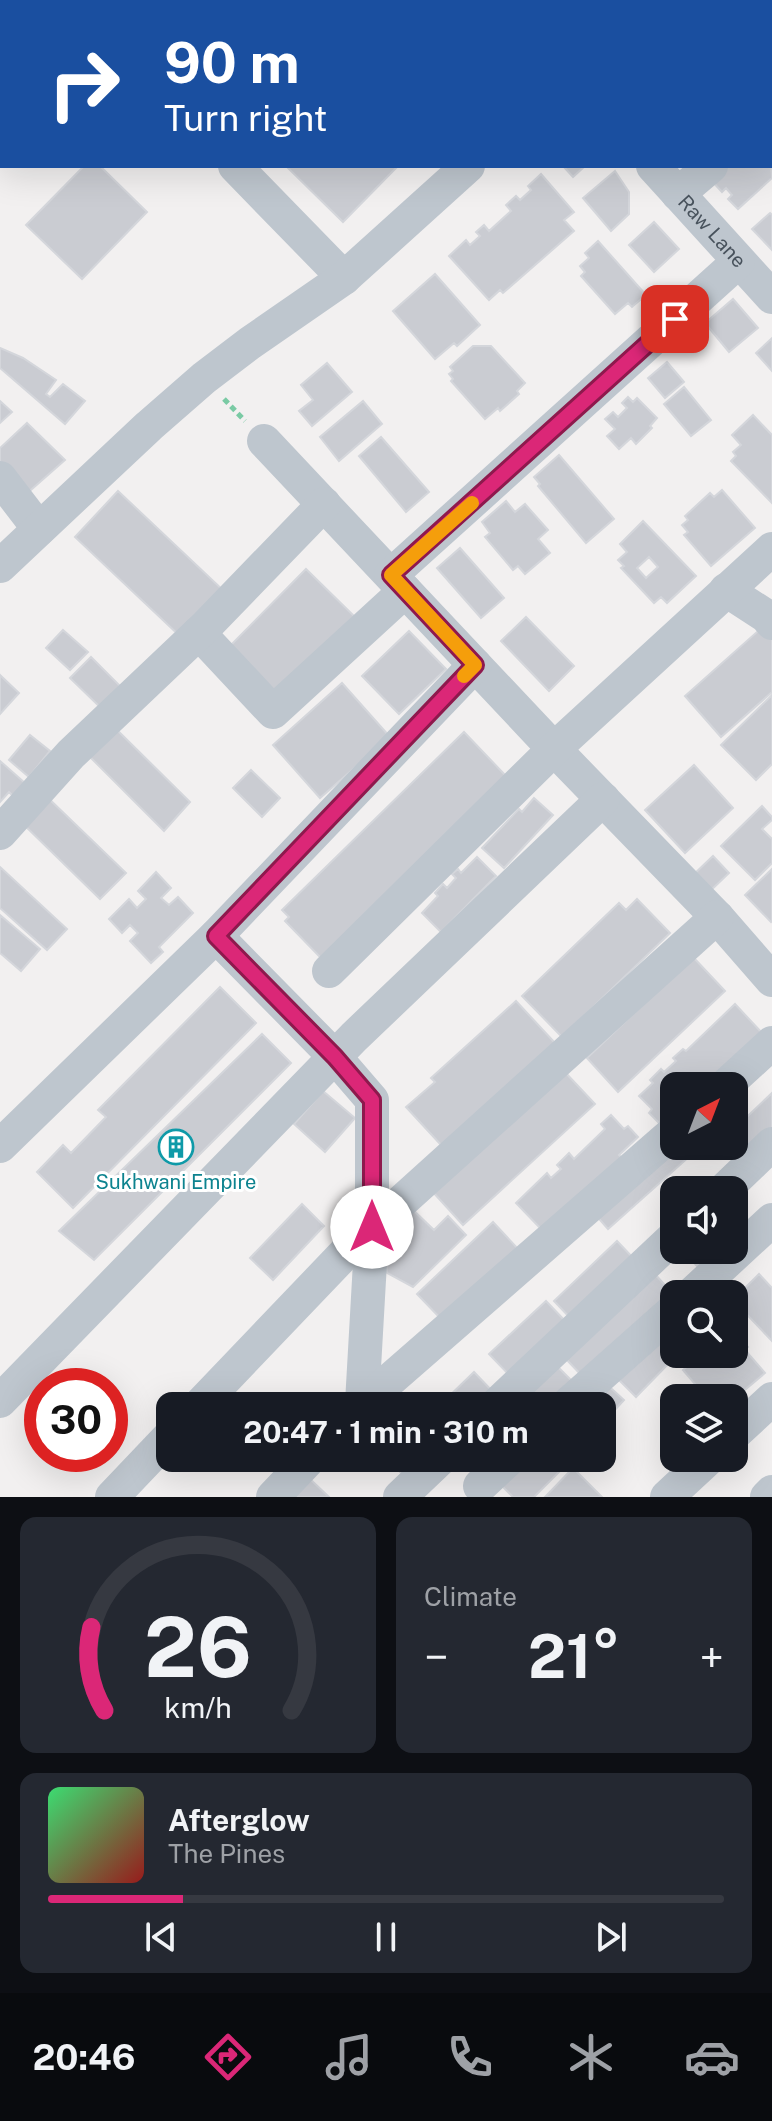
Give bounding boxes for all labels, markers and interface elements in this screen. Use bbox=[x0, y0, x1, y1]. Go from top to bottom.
text: 90 m bbox=[164, 30, 300, 96]
icon: right bbox=[32, 32, 136, 136]
text: Turn right bbox=[164, 97, 327, 139]
street label: Raw Lane bbox=[673, 190, 751, 272]
pin bbox=[641, 285, 709, 353]
icon: arrive bbox=[653, 297, 697, 341]
north arrow bbox=[660, 1072, 748, 1160]
map controls bbox=[660, 1072, 748, 1472]
building icon: Sukhwani Empire bbox=[157, 1128, 195, 1166]
place label: Sukhwani Empire bbox=[96, 1170, 256, 1194]
button: sound bbox=[660, 1176, 748, 1264]
position arrow bbox=[330, 1185, 414, 1269]
button: search bbox=[660, 1280, 748, 1368]
speed limit sign: 30 bbox=[24, 1368, 128, 1472]
button: layers bbox=[660, 1384, 748, 1472]
text: 20:47 · 1 min · 310 m bbox=[243, 1414, 529, 1450]
text: Climate bbox=[424, 1581, 517, 1612]
text: 26 bbox=[144, 1598, 252, 1696]
text: 21° bbox=[528, 1621, 620, 1692]
text: − bbox=[424, 1631, 448, 1683]
text: + bbox=[700, 1631, 724, 1683]
text: km/h bbox=[164, 1691, 232, 1724]
text: Afterglow bbox=[168, 1802, 310, 1838]
text: The Pines bbox=[168, 1838, 285, 1869]
icon: previous bbox=[139, 1915, 183, 1959]
icon: pause bbox=[364, 1915, 408, 1959]
icon: next bbox=[589, 1915, 633, 1959]
icon: directions bbox=[200, 2029, 256, 2085]
icon: music bbox=[321, 2029, 377, 2085]
icon: phone bbox=[442, 2029, 498, 2085]
icon: climate bbox=[563, 2029, 619, 2085]
icon: car bbox=[684, 2029, 740, 2085]
text: 20:46 bbox=[32, 2036, 135, 2078]

